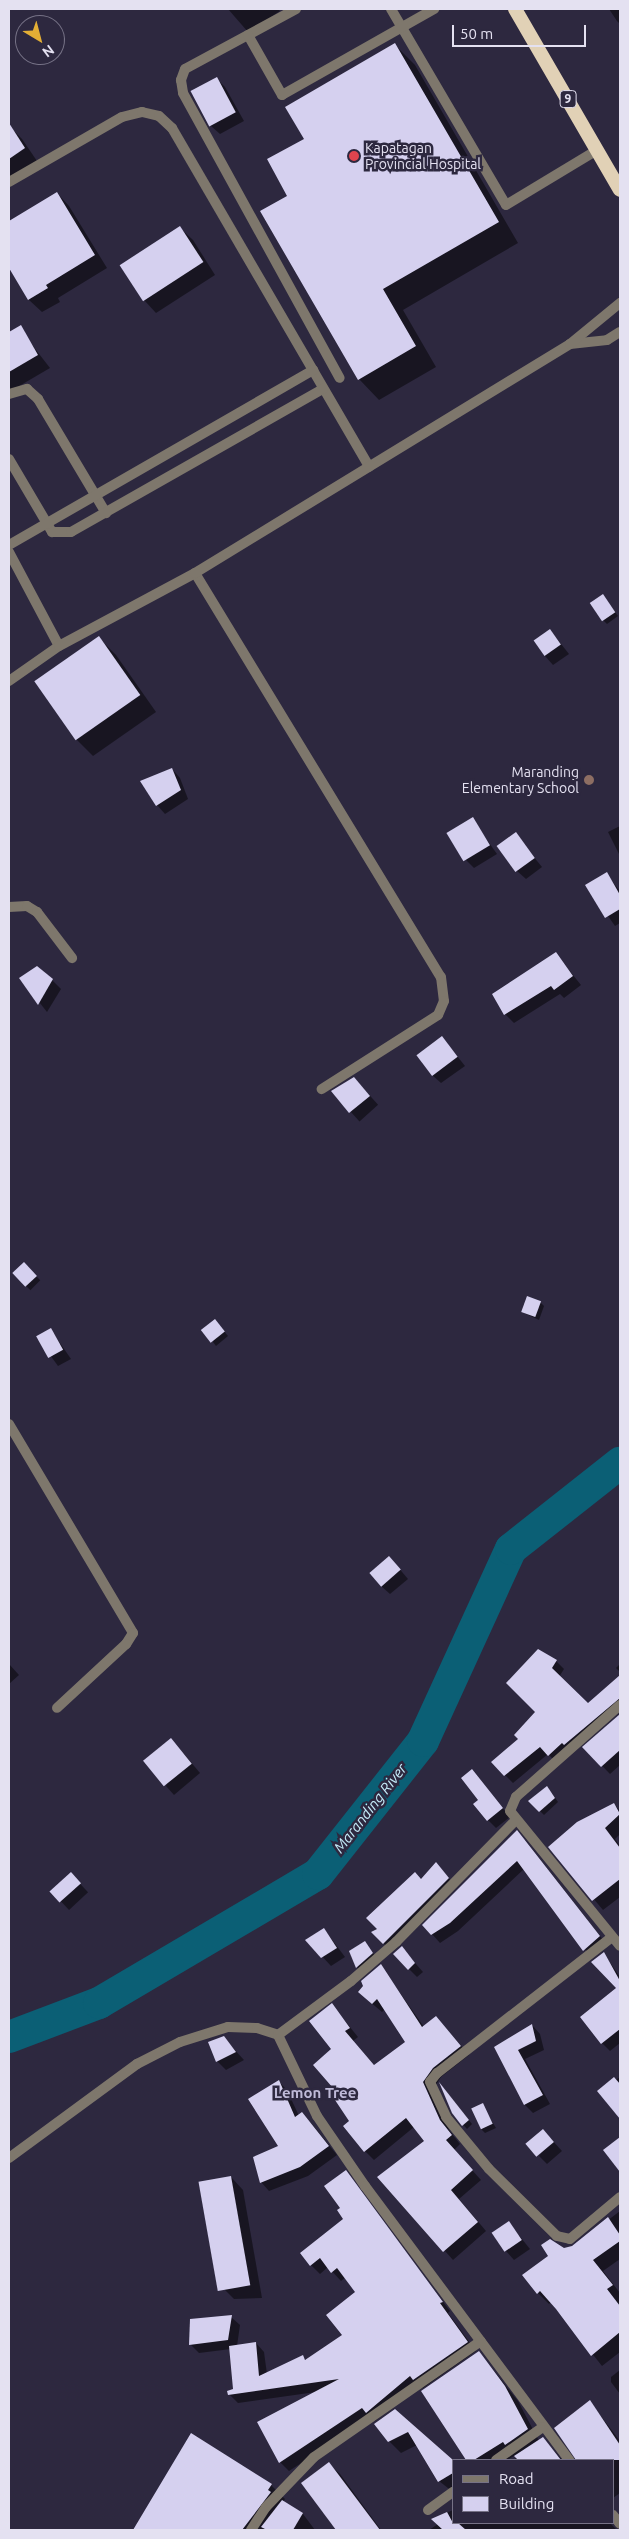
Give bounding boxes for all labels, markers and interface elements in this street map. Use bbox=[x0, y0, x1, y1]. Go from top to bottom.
north arrow bbox=[15, 15, 65, 65]
scale bar bbox=[454, 15, 588, 47]
text: 50 m bbox=[460, 25, 493, 42]
text: N bbox=[39, 42, 57, 61]
road number: 9 bbox=[559, 90, 577, 108]
place label: Kapatagan Provincial Hospital bbox=[365, 140, 481, 172]
marker: Kapatagan Provincial Hospital bbox=[347, 149, 361, 163]
place label: Maranding Elementary School bbox=[462, 764, 579, 796]
marker: Maranding Elementary School bbox=[583, 774, 595, 786]
water label: Maranding River bbox=[330, 1760, 410, 1856]
district label: Lemon Tree bbox=[274, 2084, 356, 2102]
legend bbox=[452, 2459, 614, 2524]
text: Road bbox=[499, 2470, 534, 2487]
text: Building bbox=[499, 2495, 554, 2512]

